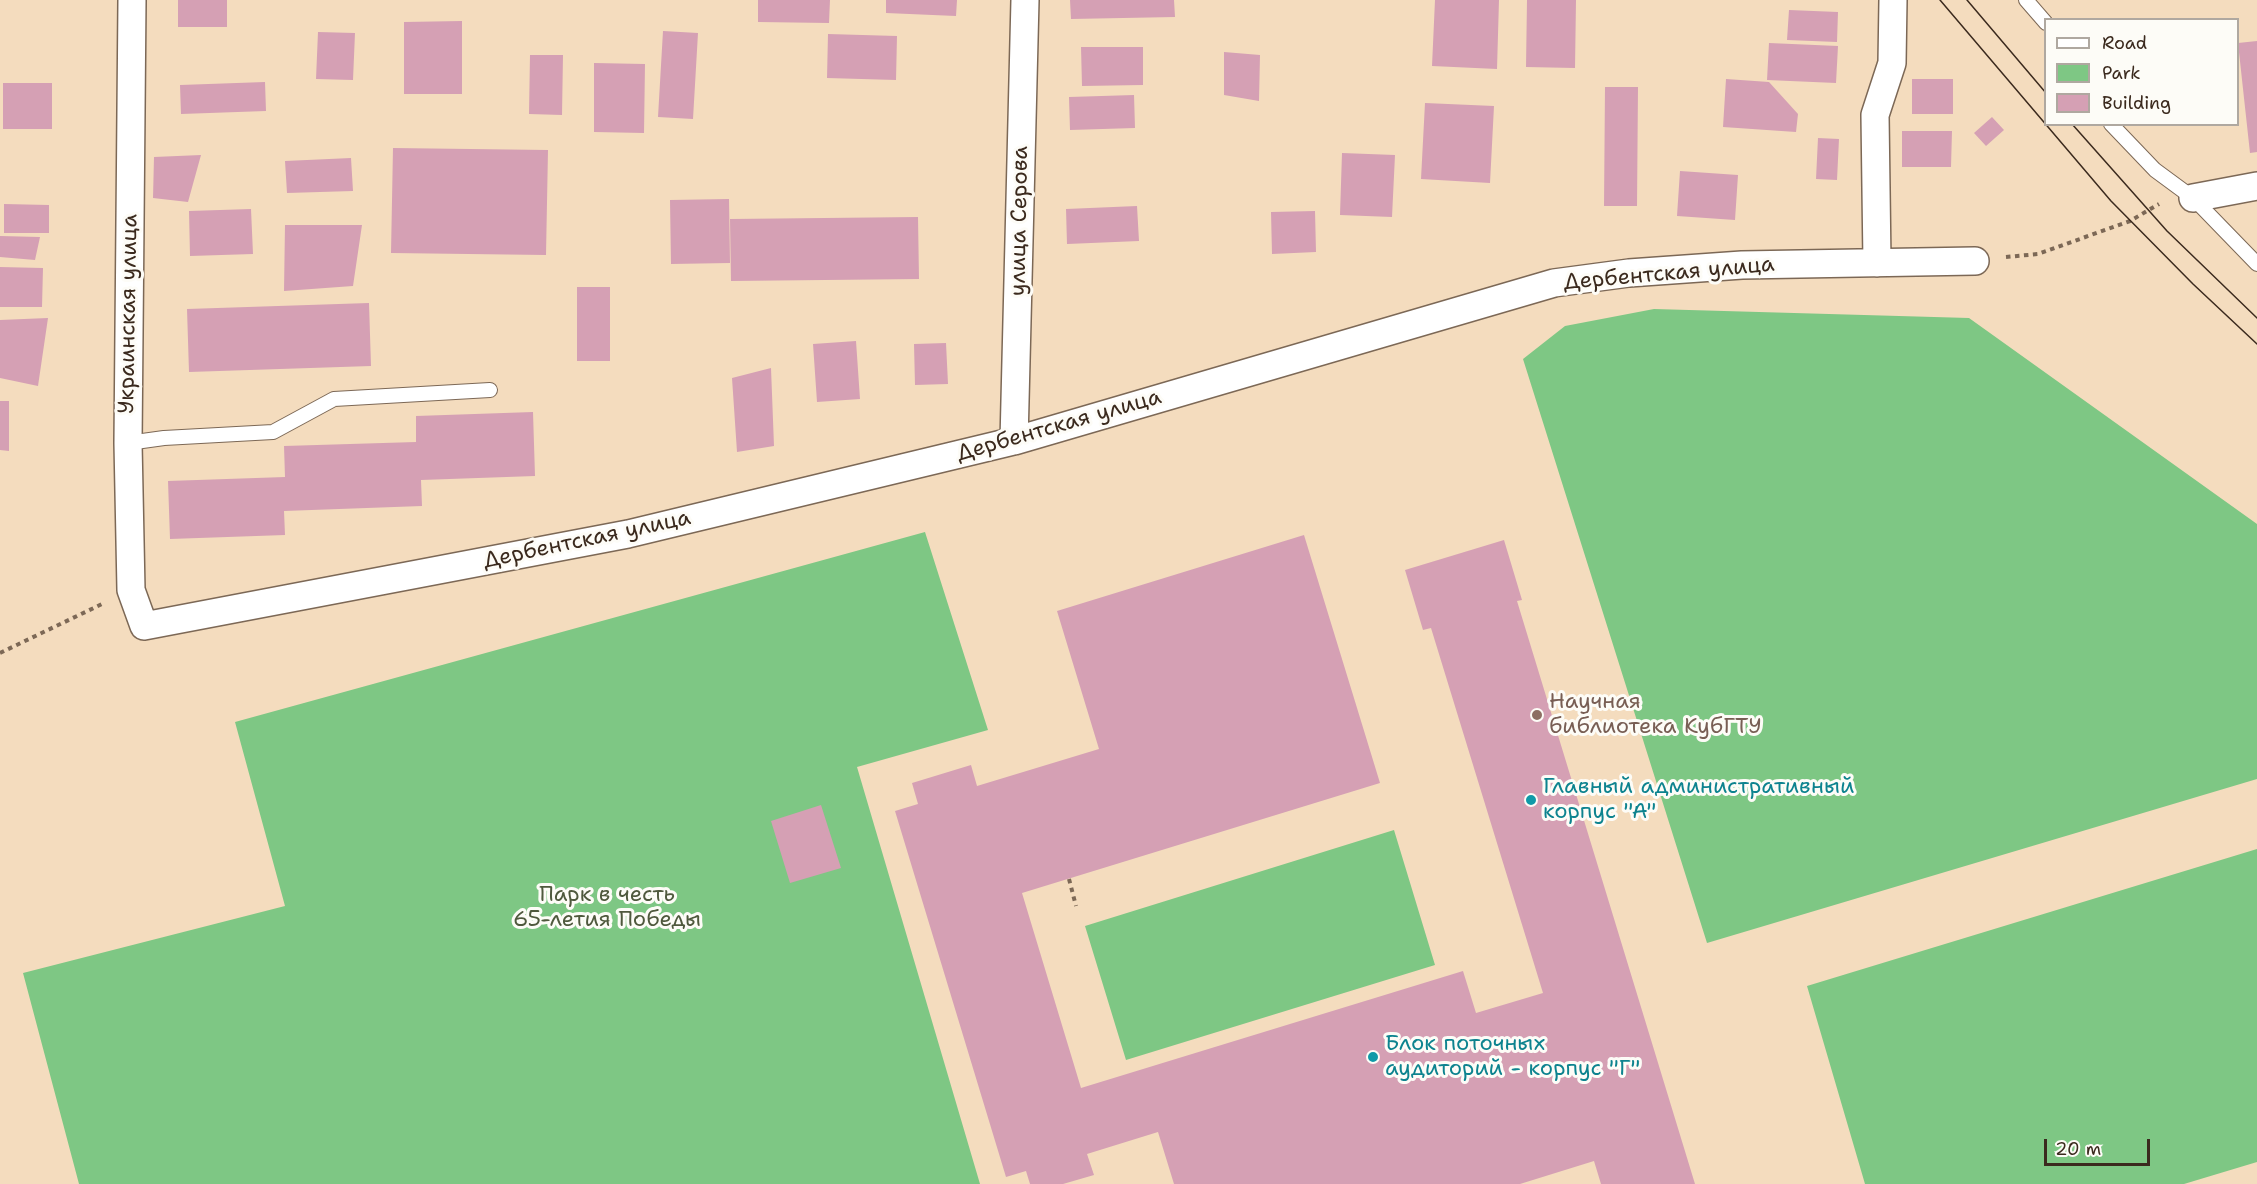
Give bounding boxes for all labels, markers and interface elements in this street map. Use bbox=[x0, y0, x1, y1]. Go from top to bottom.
legend bbox=[2044, 18, 2239, 126]
text: Road bbox=[2102, 31, 2147, 55]
text: Park bbox=[2102, 61, 2141, 85]
text: Building bbox=[2102, 91, 2171, 115]
street label: улица Серова bbox=[1005, 146, 1035, 296]
street label: Украинская улица bbox=[114, 214, 144, 414]
street label: Дербентская улица bbox=[1562, 252, 1776, 296]
street label: Дербентская улица bbox=[954, 384, 1164, 468]
street label: Дербентская улица bbox=[481, 505, 693, 575]
place label: Научная библиотека КубГТУ bbox=[1549, 689, 1762, 740]
marker: Научная библиотека КубГТУ bbox=[1530, 708, 1544, 722]
place label: Главный административный корпус "А" bbox=[1543, 774, 1854, 825]
marker: Главный административный корпус "А" bbox=[1524, 793, 1538, 807]
park label: Парк в честь 65-летия Победы bbox=[513, 882, 701, 933]
place label: Блок поточных аудиторий - корпус "Г" bbox=[1385, 1031, 1640, 1082]
marker: Блок поточных аудиторий - корпус "Г" bbox=[1366, 1050, 1380, 1064]
scale bar bbox=[2047, 1127, 2154, 1165]
text: 20 m bbox=[2055, 1137, 2101, 1161]

